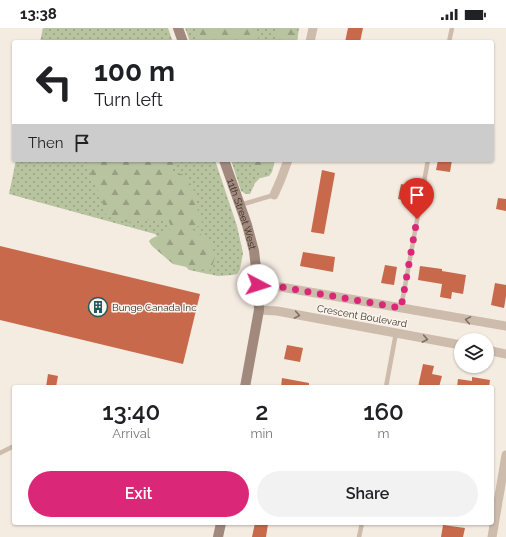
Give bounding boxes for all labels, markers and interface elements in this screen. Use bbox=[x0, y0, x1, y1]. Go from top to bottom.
text: 13:38 bbox=[20, 5, 57, 23]
text: 100 m bbox=[94, 55, 175, 88]
icon: left bbox=[28, 56, 80, 108]
text: Turn left bbox=[94, 89, 163, 110]
icon: arrive bbox=[71, 132, 93, 154]
text: Then bbox=[28, 134, 63, 152]
street label: 11th Street West bbox=[225, 177, 259, 251]
pin bbox=[400, 178, 434, 219]
icon: arrive bbox=[406, 184, 428, 206]
position arrow bbox=[237, 264, 279, 306]
building icon: Bunge Canada Inc bbox=[87, 296, 109, 318]
place label: Bunge Canada Inc bbox=[112, 302, 197, 313]
street label: Crescent Boulevard bbox=[316, 303, 408, 329]
one-way arrow bbox=[294, 310, 301, 319]
one-way arrow bbox=[464, 316, 471, 324]
map controls bbox=[454, 333, 494, 373]
button: layers bbox=[454, 333, 494, 373]
one-way arrow bbox=[422, 334, 428, 342]
text: 13:40 bbox=[102, 397, 160, 426]
text: 2 bbox=[255, 397, 268, 426]
text: 160 bbox=[363, 397, 404, 426]
text: Arrival bbox=[112, 426, 150, 441]
text: min bbox=[251, 426, 273, 441]
text: m bbox=[377, 426, 389, 441]
button: Exit bbox=[28, 471, 249, 517]
button: Share bbox=[257, 471, 478, 517]

